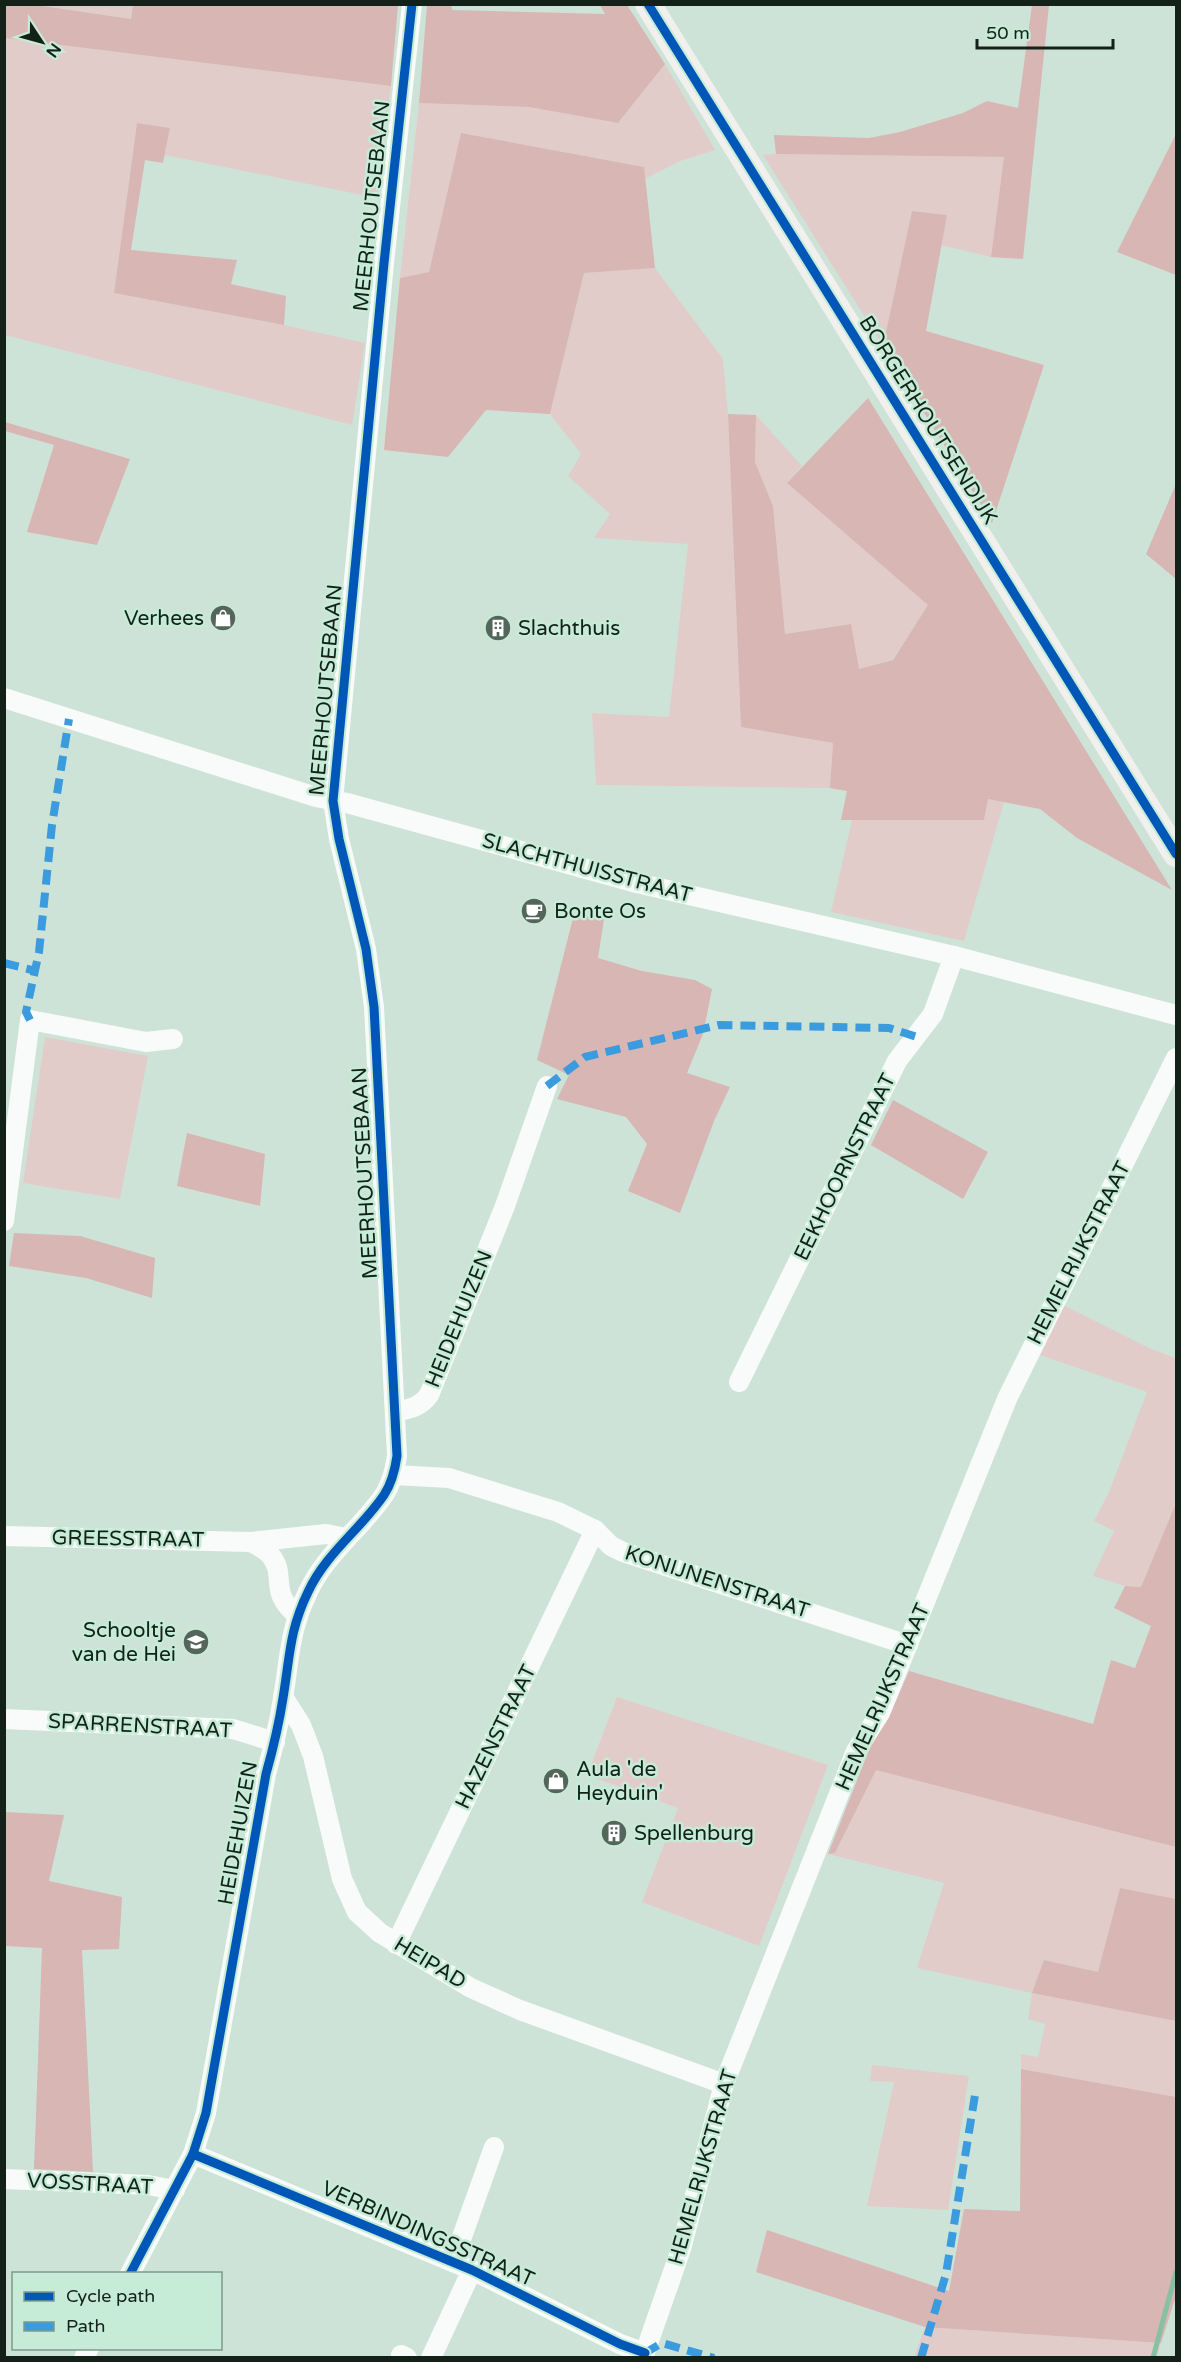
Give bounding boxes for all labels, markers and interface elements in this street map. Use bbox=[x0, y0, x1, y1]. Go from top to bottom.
north arrow bbox=[12, 12, 72, 72]
scale bar bbox=[977, 12, 1114, 50]
text: 50 m bbox=[986, 22, 1030, 44]
text: N bbox=[41, 39, 65, 61]
street label: MEERHOUTSEBAAN bbox=[348, 99, 396, 313]
street label: BORGERHOUTSENDIJK bbox=[853, 311, 1003, 529]
street label: MEERHOUTSEBAAN bbox=[304, 583, 348, 797]
shop icon: Verhees bbox=[208, 603, 238, 633]
place label: Verhees bbox=[124, 606, 204, 631]
building icon: Slachthuis bbox=[483, 613, 513, 643]
place label: Slachthuis bbox=[518, 616, 620, 641]
street label: SLACHTHUISSTRAAT bbox=[479, 828, 695, 908]
cafe icon: Bonte Os bbox=[519, 896, 549, 926]
place label: Bonte Os bbox=[554, 899, 646, 924]
street label: MEERHOUTSEBAAN bbox=[347, 1066, 383, 1280]
street label: EEKHOORNSTRAAT bbox=[789, 1069, 901, 1265]
street label: HEMELRIJKSTRAAT bbox=[1022, 1157, 1136, 1349]
street label: HEIDEHUIZEN bbox=[420, 1247, 498, 1391]
street label: GREESSTRAAT bbox=[51, 1525, 205, 1553]
street label: KONIJNENSTRAAT bbox=[622, 1540, 813, 1624]
street label: HEMELRIJKSTRAAT bbox=[830, 1599, 936, 1794]
place label: Schooltje van de Hei bbox=[72, 1618, 176, 1667]
school or university icon: Schooltje van de Hei bbox=[181, 1627, 211, 1657]
street label: HAZENSTRAAT bbox=[450, 1661, 542, 1813]
street label: SPARRENSTRAAT bbox=[47, 1709, 233, 1743]
place label: Aula 'de Heyduin' bbox=[576, 1757, 663, 1806]
street label: HEIDEHUIZEN bbox=[213, 1759, 263, 1907]
shop icon: Aula 'de Heyduin' bbox=[541, 1766, 571, 1796]
building icon: Spellenburg bbox=[599, 1818, 629, 1848]
place label: Spellenburg bbox=[634, 1821, 754, 1846]
street label: HEIPAD bbox=[389, 1932, 471, 1994]
street label: HEMELRIJKSTRAAT bbox=[663, 2066, 743, 2268]
street label: VOSSTRAAT bbox=[26, 2168, 154, 2200]
street label: VERBINDINGSSTRAAT bbox=[318, 2176, 538, 2292]
legend bbox=[12, 2272, 222, 2350]
text: Cycle path bbox=[66, 2285, 155, 2307]
text: Path bbox=[66, 2315, 105, 2337]

